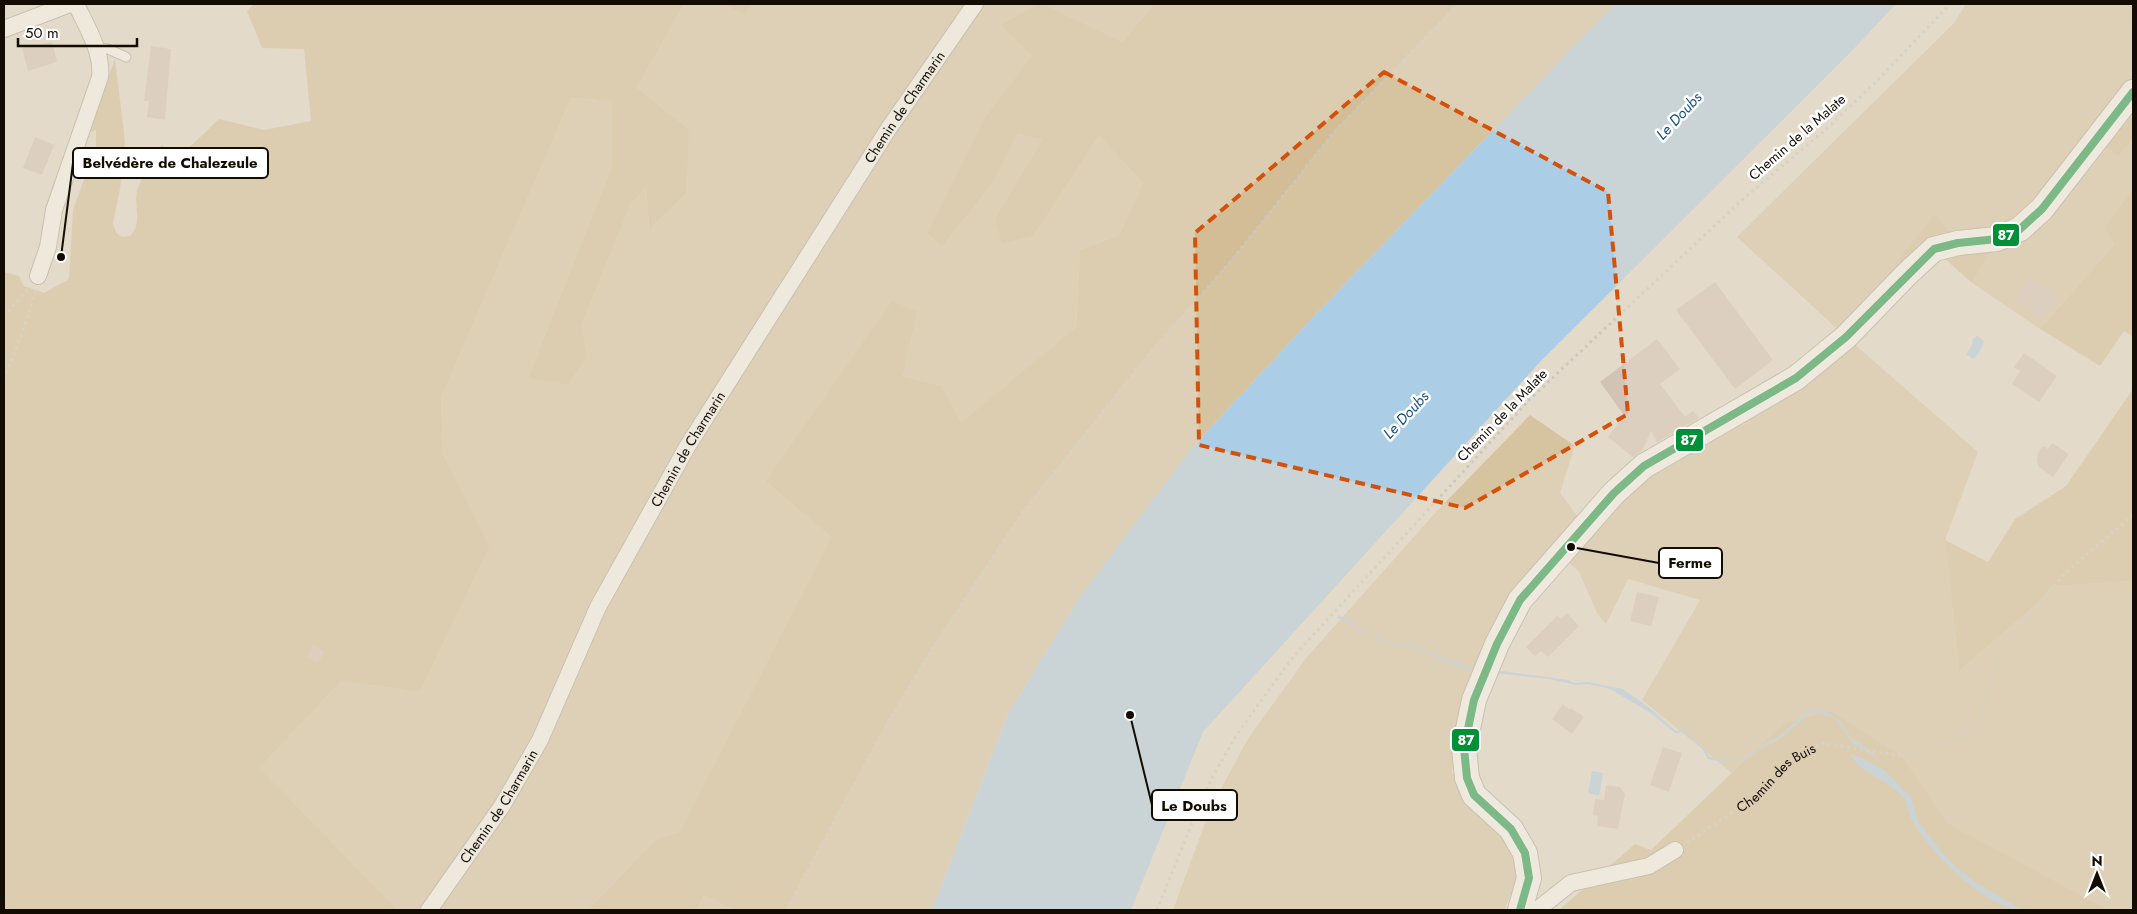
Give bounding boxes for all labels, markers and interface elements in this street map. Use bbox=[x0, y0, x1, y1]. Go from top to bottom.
scale bar bbox=[18, 15, 136, 47]
text: 50 m bbox=[25, 22, 59, 44]
street label: Chemin de Charmarin bbox=[859, 47, 950, 167]
water label: Le Doubs bbox=[1651, 87, 1707, 145]
street label: Chemin de la Malate bbox=[1744, 89, 1850, 185]
callout: Belvédère de Chalezeule bbox=[73, 148, 268, 178]
text: Belvédère de Chalezeule bbox=[82, 152, 258, 174]
line badge: 87 bbox=[1992, 223, 2020, 247]
text: 87 bbox=[1997, 225, 2015, 245]
street label: Chemin de la Malate bbox=[1452, 364, 1552, 466]
water label: Le Doubs bbox=[1378, 386, 1434, 444]
street label: Chemin de Charmarin bbox=[646, 387, 730, 511]
line badge: 87 bbox=[1675, 428, 1704, 452]
text: 87 bbox=[1680, 430, 1698, 450]
callout: Ferme bbox=[1659, 548, 1722, 578]
text: Ferme bbox=[1668, 552, 1712, 574]
line badge: 87 bbox=[1451, 728, 1480, 752]
text: 87 bbox=[1457, 730, 1475, 750]
street label: Chemin des Buis bbox=[1732, 738, 1819, 817]
street label: Chemin de Charmarin bbox=[455, 746, 542, 867]
callout: Le Doubs bbox=[1152, 790, 1237, 820]
text: Le Doubs bbox=[1161, 795, 1227, 817]
north arrow bbox=[2072, 849, 2122, 899]
text: N bbox=[2091, 851, 2103, 871]

